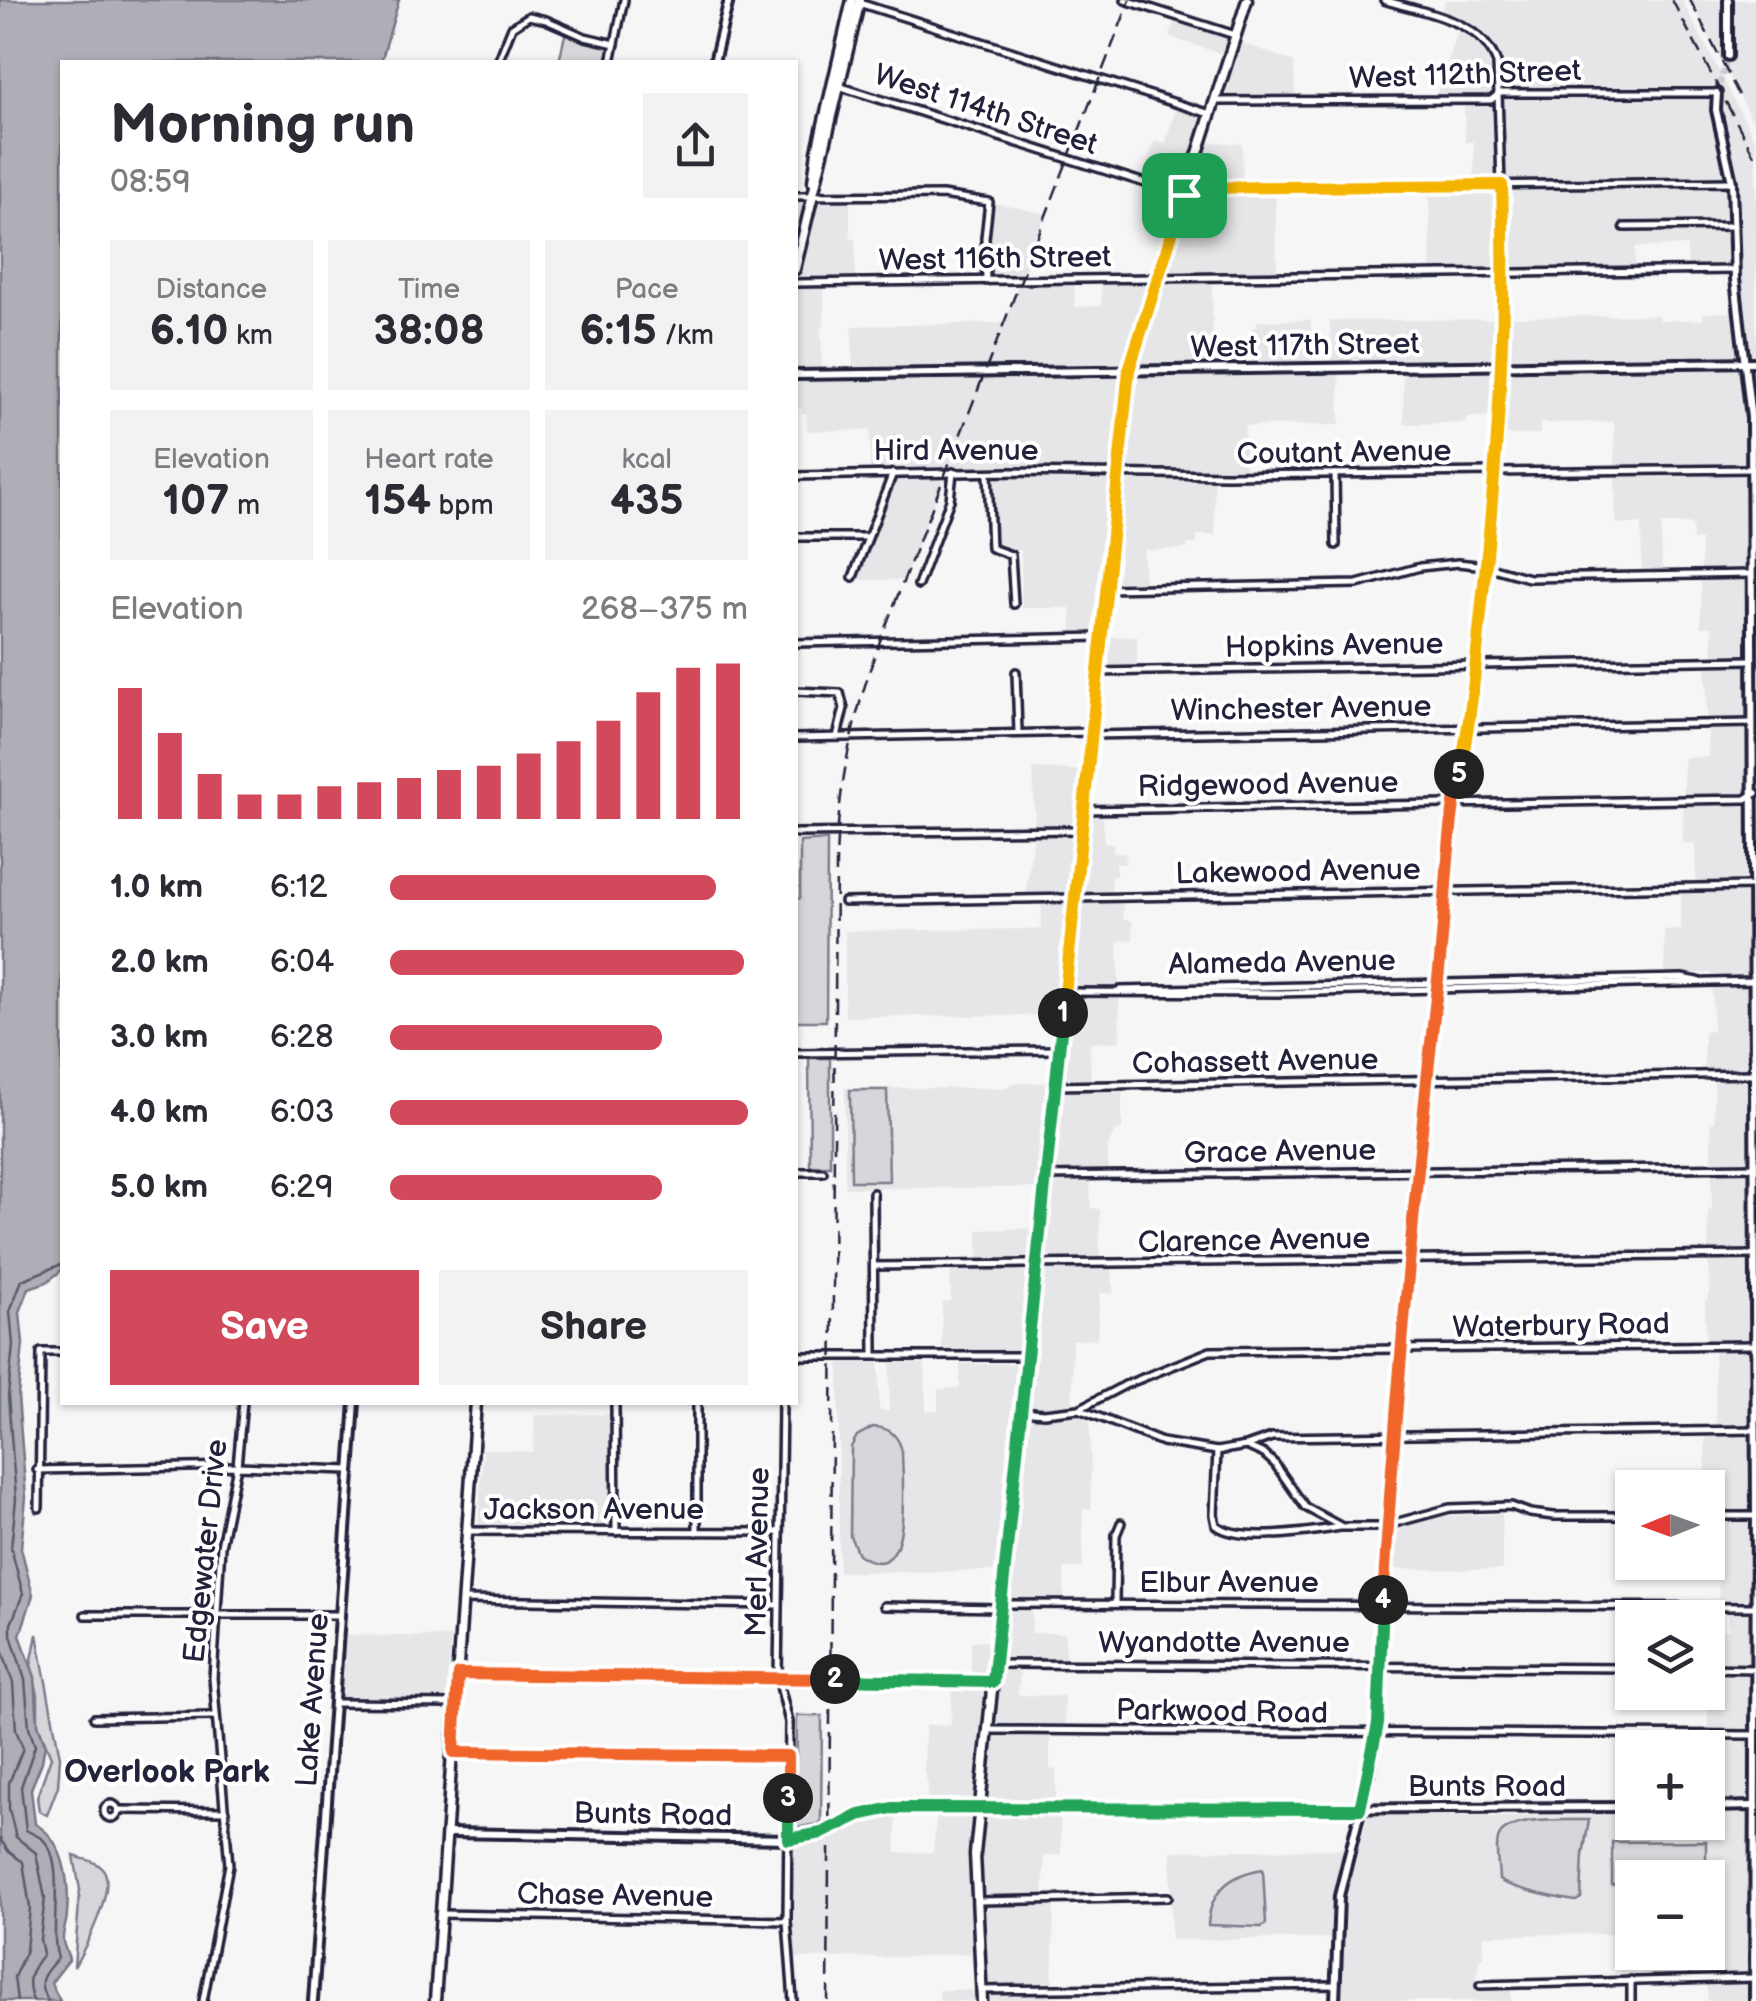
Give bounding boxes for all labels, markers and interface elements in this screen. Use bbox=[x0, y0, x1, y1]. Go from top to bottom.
street label: West 112th Street bbox=[1348, 53, 1582, 97]
street label: West 114th Street bbox=[869, 57, 1102, 163]
text: Morning run bbox=[110, 92, 415, 159]
button: share bbox=[643, 93, 748, 198]
pin bbox=[1142, 153, 1227, 238]
text: 08:59 bbox=[110, 163, 191, 202]
icon: arrive bbox=[1157, 168, 1212, 223]
street label: West 116th Street bbox=[878, 239, 1112, 279]
text: Distance bbox=[155, 273, 267, 306]
text: Time bbox=[398, 273, 460, 306]
text: Pace bbox=[615, 273, 679, 306]
text: 6.10 bbox=[150, 306, 228, 357]
text: 38:08 bbox=[373, 306, 485, 357]
text: 6:15 bbox=[579, 306, 657, 357]
text: km bbox=[228, 319, 273, 352]
text: /km bbox=[657, 319, 714, 352]
street label: West 117th Street bbox=[1190, 326, 1420, 366]
street label: Hird Avenue bbox=[873, 433, 1039, 469]
street label: Coutant Avenue bbox=[1236, 433, 1452, 473]
text: Elevation bbox=[153, 443, 270, 476]
text: Heart rate bbox=[364, 443, 494, 476]
text: kcal bbox=[622, 443, 672, 476]
text: 107 bbox=[162, 476, 229, 527]
text: 154 bbox=[364, 476, 431, 527]
text: 435 bbox=[610, 476, 683, 527]
text: m bbox=[229, 489, 260, 522]
text: bpm bbox=[431, 489, 494, 522]
text: Elevation bbox=[110, 590, 243, 629]
text: 268–375 m bbox=[581, 590, 748, 629]
street label: Hopkins Avenue bbox=[1224, 626, 1444, 666]
street label: Winchester Avenue bbox=[1170, 689, 1432, 729]
pin: 5 bbox=[1434, 749, 1484, 799]
text: 5 bbox=[1451, 757, 1467, 790]
street label: Ridgewood Avenue bbox=[1137, 765, 1399, 805]
street label: Lakewood Avenue bbox=[1175, 852, 1421, 892]
text: 1.0 km bbox=[110, 868, 203, 907]
text: 6:12 bbox=[270, 868, 327, 907]
text: 2.0 km bbox=[110, 943, 209, 982]
text: 6:04 bbox=[270, 943, 334, 982]
street label: Alameda Avenue bbox=[1168, 943, 1396, 983]
pin: 1 bbox=[1038, 988, 1088, 1038]
text: 1 bbox=[1057, 996, 1069, 1029]
text: 3.0 km bbox=[110, 1018, 208, 1057]
text: 6:28 bbox=[270, 1018, 334, 1057]
street label: Cohassett Avenue bbox=[1131, 1042, 1379, 1082]
text: 4.0 km bbox=[110, 1093, 209, 1132]
text: 6:03 bbox=[270, 1093, 335, 1132]
street label: Grace Avenue bbox=[1184, 1132, 1376, 1172]
text: 5.0 km bbox=[110, 1168, 208, 1207]
text: 6:29 bbox=[270, 1168, 333, 1207]
street label: Clarence Avenue bbox=[1138, 1221, 1370, 1261]
button: Save bbox=[110, 1270, 419, 1385]
button: Share bbox=[439, 1270, 748, 1385]
street label: Waterbury Road bbox=[1452, 1306, 1670, 1346]
street label: Edgewater Drive bbox=[176, 1438, 236, 1665]
street label: Merl Avenue bbox=[739, 1467, 777, 1637]
north arrow bbox=[1615, 1470, 1725, 1580]
map controls bbox=[1615, 1470, 1725, 1970]
street label: Jackson Avenue bbox=[484, 1492, 704, 1528]
street label: Elbur Avenue bbox=[1139, 1565, 1319, 1601]
pin: 4 bbox=[1358, 1575, 1408, 1625]
text: 4 bbox=[1375, 1583, 1391, 1616]
button: layers bbox=[1615, 1600, 1725, 1710]
street label: Lake Avenue bbox=[289, 1612, 337, 1788]
street label: Wyandotte Avenue bbox=[1098, 1625, 1350, 1661]
pin: 2 bbox=[810, 1654, 860, 1704]
text: 2 bbox=[827, 1662, 843, 1695]
street label: Parkwood Road bbox=[1116, 1692, 1328, 1732]
button: + bbox=[1615, 1730, 1725, 1840]
district label: Overlook Park bbox=[64, 1753, 270, 1792]
street label: Bunts Road bbox=[1408, 1769, 1566, 1805]
pin: 3 bbox=[763, 1773, 813, 1823]
text: 3 bbox=[780, 1781, 796, 1814]
street label: Bunts Road bbox=[573, 1796, 733, 1834]
button: − bbox=[1615, 1860, 1725, 1970]
street label: Chase Avenue bbox=[517, 1876, 713, 1916]

